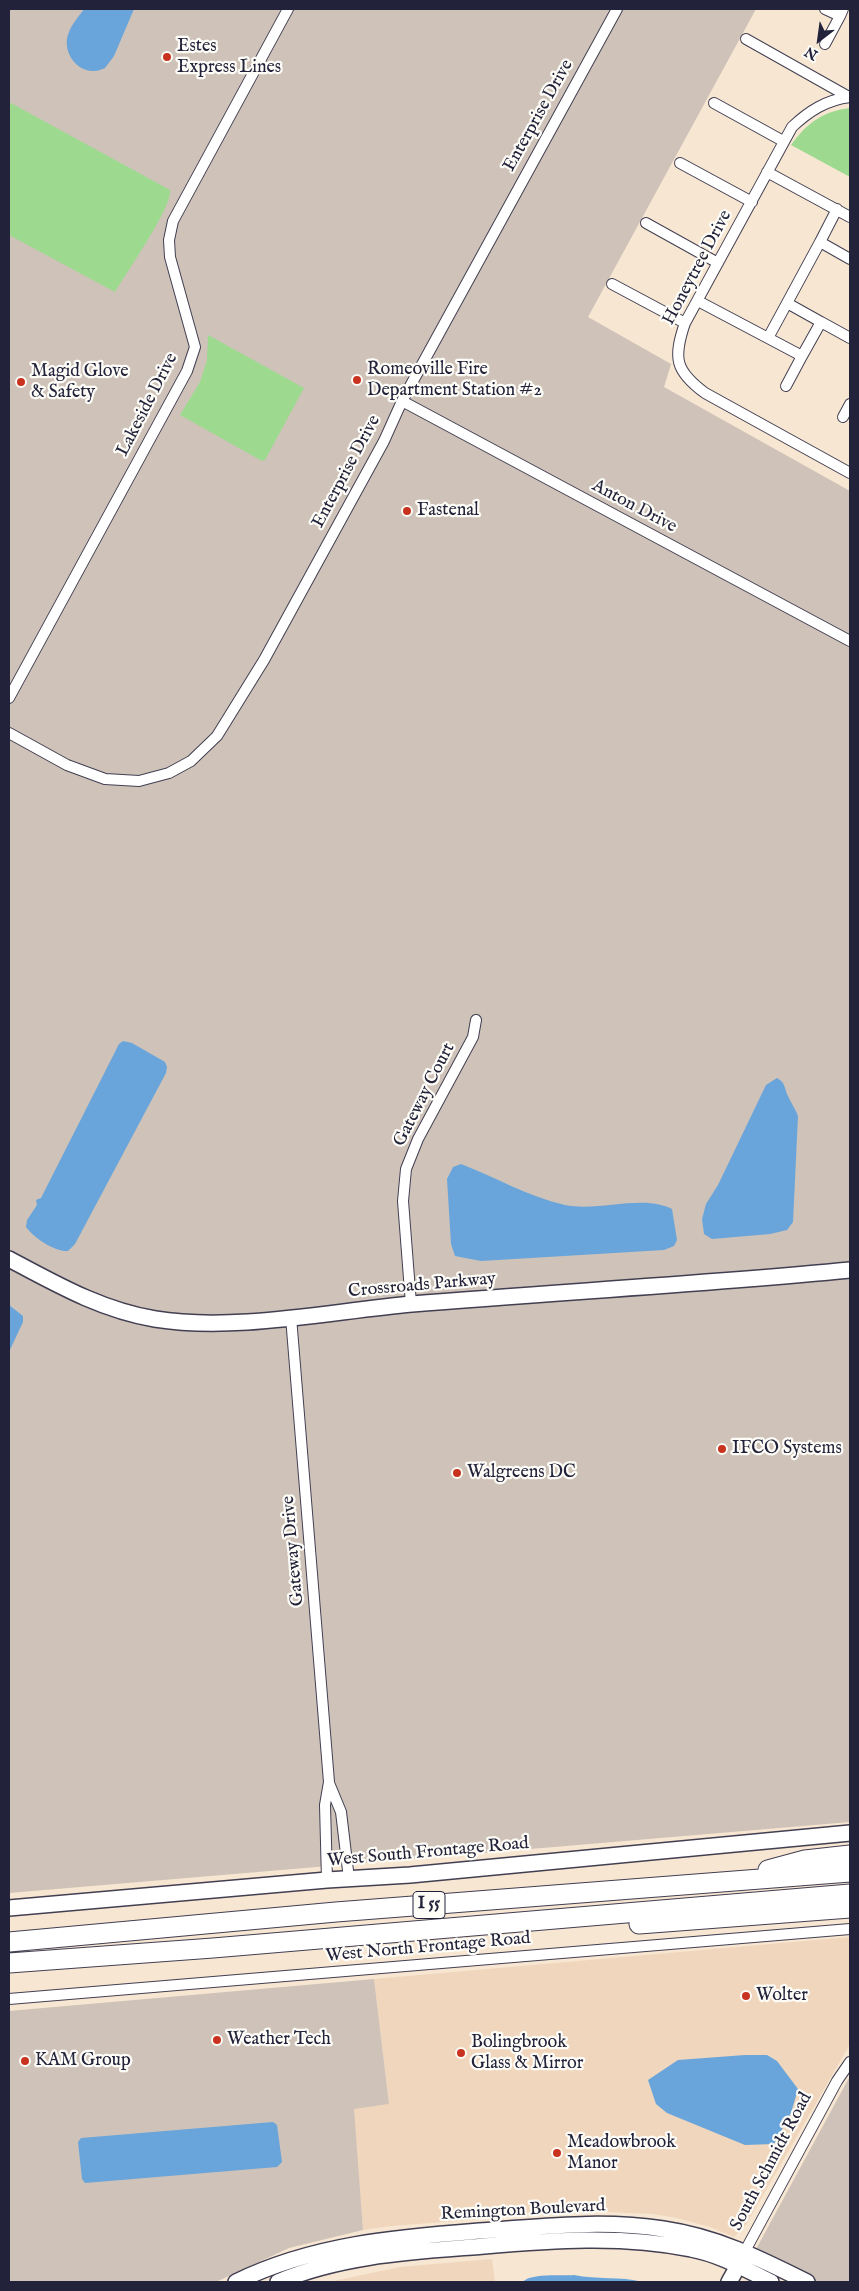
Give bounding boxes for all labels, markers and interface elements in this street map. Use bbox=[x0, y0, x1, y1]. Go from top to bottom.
north arrow bbox=[794, 15, 844, 65]
place label: Estes Express Lines bbox=[177, 36, 281, 78]
text: N bbox=[802, 42, 821, 64]
marker: Estes Express Lines bbox=[161, 51, 173, 63]
street label: Enterprise Drive bbox=[499, 56, 579, 176]
street label: Honeytree Drive bbox=[659, 207, 737, 329]
street label: Lakeside Drive bbox=[113, 350, 183, 460]
place label: Romeoville Fire Department Station #2 bbox=[367, 359, 542, 402]
place label: Magid Glove & Safety bbox=[31, 361, 129, 404]
marker: Romeoville Fire Department Station #2 bbox=[351, 374, 363, 386]
marker: Magid Glove & Safety bbox=[15, 376, 27, 388]
street label: Enterprise Drive bbox=[308, 412, 386, 532]
street label: Anton Drive bbox=[588, 476, 680, 538]
place label: Fastenal bbox=[417, 500, 479, 522]
marker: Fastenal bbox=[401, 505, 413, 517]
street label: Gateway Court bbox=[390, 1040, 460, 1150]
street label: Crossroads Parkway bbox=[347, 1269, 497, 1303]
place label: IFCO Systems bbox=[732, 1438, 842, 1460]
marker: IFCO Systems bbox=[716, 1443, 728, 1455]
place label: Walgreens DC bbox=[467, 1462, 576, 1484]
marker: Walgreens DC bbox=[451, 1467, 463, 1479]
street label: Gateway Drive bbox=[278, 1495, 310, 1607]
street label: West South Frontage Road bbox=[326, 1833, 530, 1873]
road number: I 55 bbox=[413, 1892, 445, 1918]
street label: West North Frontage Road bbox=[325, 1928, 531, 1968]
place label: Wolter bbox=[756, 1985, 808, 2007]
marker: Wolter bbox=[740, 1990, 752, 2002]
place label: Weather Tech bbox=[227, 2029, 331, 2051]
place label: Bolingbrook Glass & Mirror bbox=[471, 2032, 583, 2074]
marker: Weather Tech bbox=[211, 2034, 223, 2046]
marker: Bolingbrook Glass & Mirror bbox=[455, 2047, 467, 2059]
place label: KAM Group bbox=[35, 2050, 131, 2072]
marker: KAM Group bbox=[19, 2055, 31, 2067]
street label: South Schmidt Road bbox=[726, 2089, 818, 2235]
place label: Meadowbrook Manor bbox=[567, 2132, 676, 2174]
marker: Meadowbrook Manor bbox=[551, 2147, 563, 2159]
street label: Remington Boulevard bbox=[440, 2196, 606, 2226]

